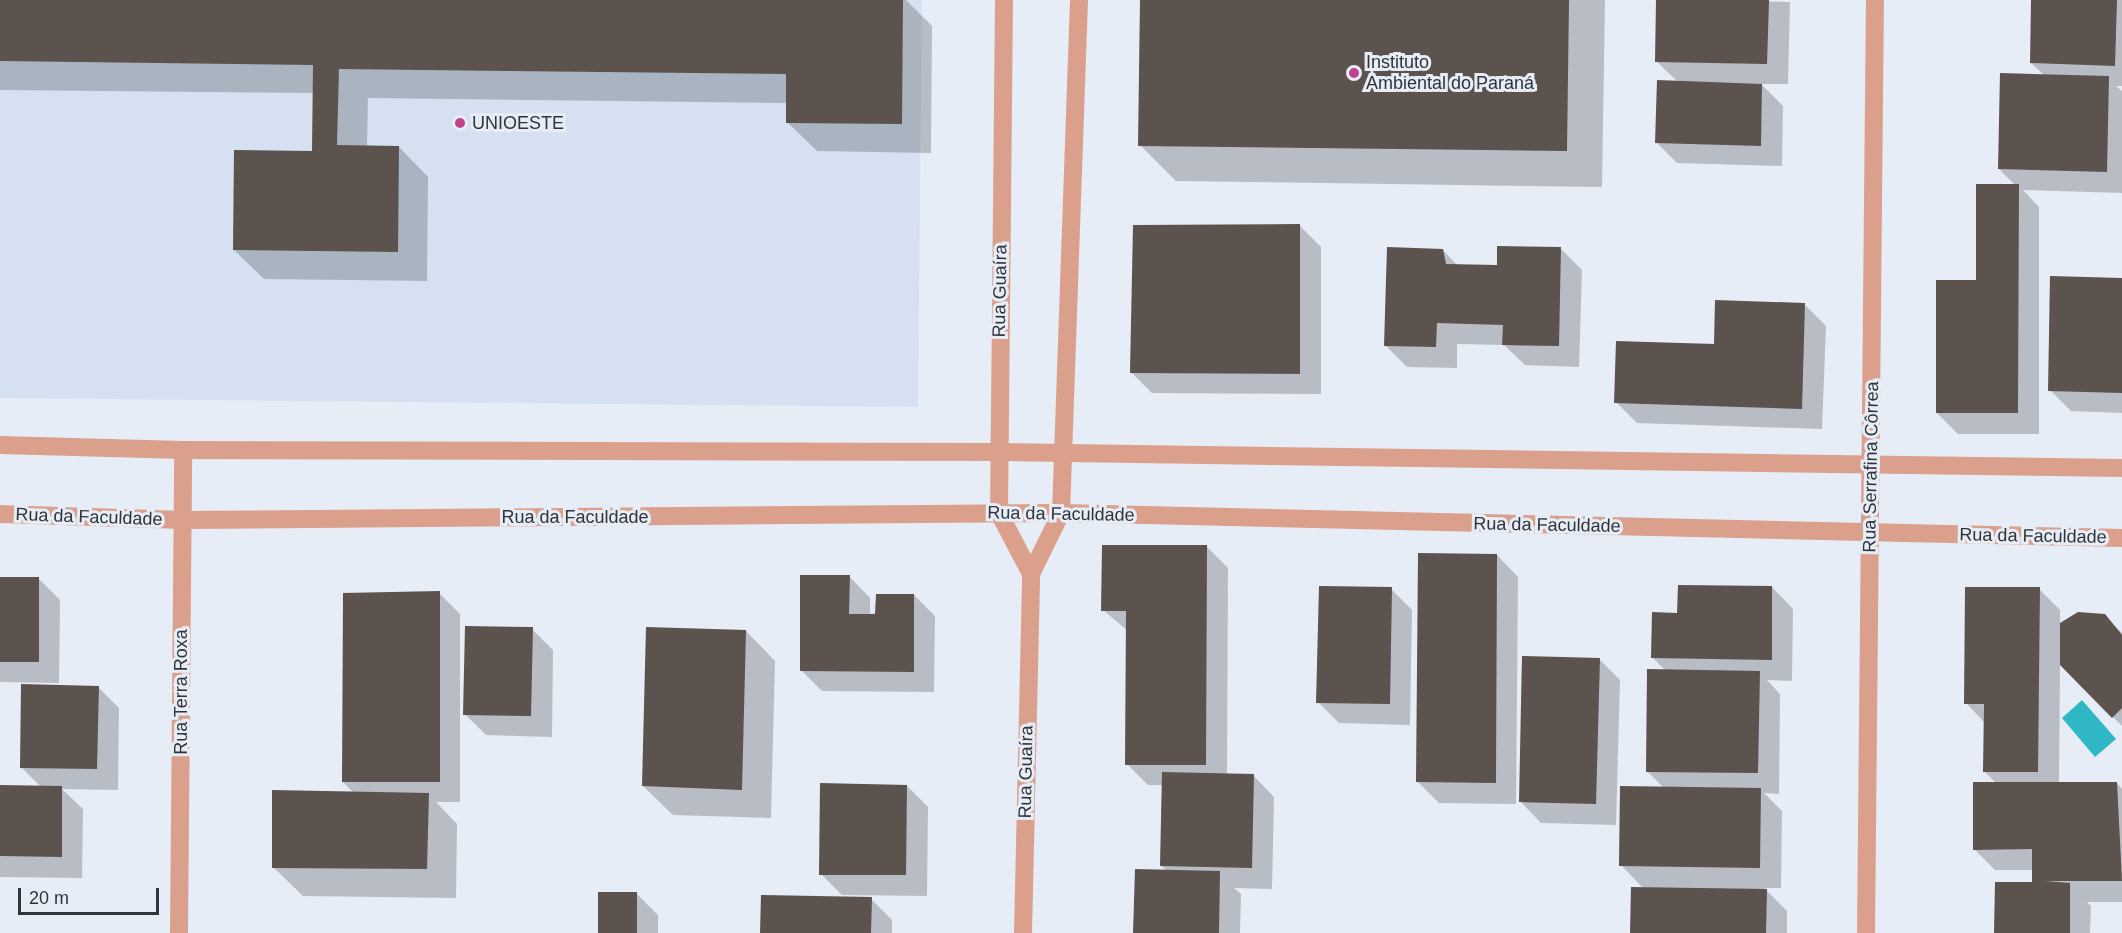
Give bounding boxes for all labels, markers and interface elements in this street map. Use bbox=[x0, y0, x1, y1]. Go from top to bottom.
place label: Instituto Ambiental do Paraná bbox=[1366, 52, 1534, 94]
marker: Instituto Ambiental do Paraná bbox=[1347, 66, 1361, 80]
place label: UNIOESTE bbox=[472, 112, 564, 134]
marker: UNIOESTE bbox=[453, 116, 467, 130]
street label: Rua Guaíra bbox=[988, 244, 1012, 338]
street label: Rua Serrafina Côrrea bbox=[1859, 381, 1883, 553]
street label: Rua da Faculdade bbox=[987, 502, 1135, 526]
street label: Rua da Faculdade bbox=[15, 504, 163, 530]
street label: Rua da Faculdade bbox=[501, 506, 649, 528]
street label: Rua da Faculdade bbox=[1473, 513, 1621, 537]
street label: Rua da Faculdade bbox=[1959, 524, 2107, 548]
street label: Rua Terra Roxa bbox=[170, 629, 192, 755]
street label: Rua Guaíra bbox=[1014, 725, 1038, 819]
scale bar bbox=[21, 876, 162, 914]
text: 20 m bbox=[29, 888, 69, 908]

